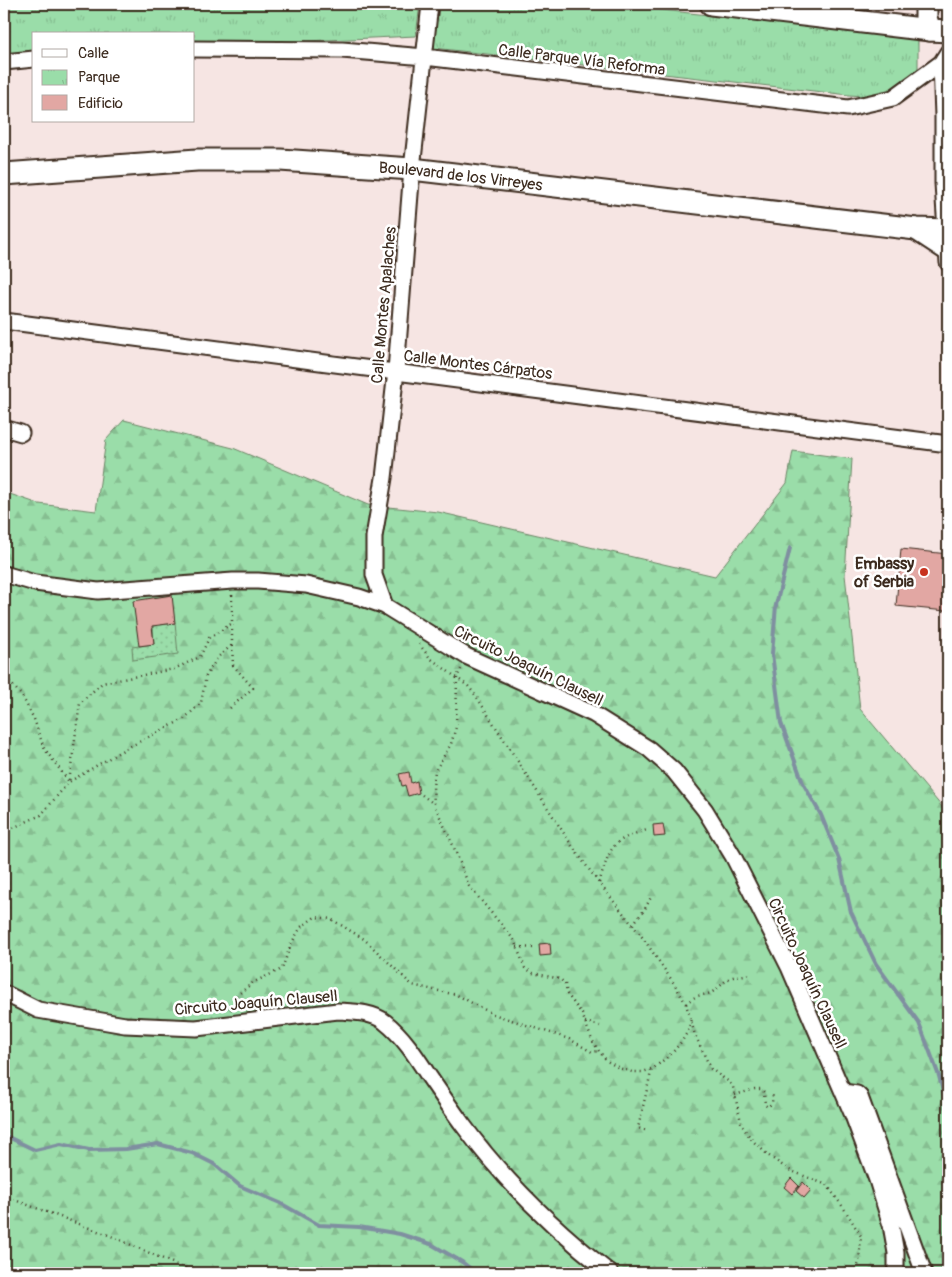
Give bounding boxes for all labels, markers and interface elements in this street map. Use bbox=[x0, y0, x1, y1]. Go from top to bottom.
legend bbox=[32, 32, 195, 122]
street label: Calle Parque Vía Reforma bbox=[497, 40, 667, 80]
text: Calle bbox=[78, 44, 109, 63]
text: Parque bbox=[78, 68, 121, 87]
text: Edificio bbox=[78, 94, 123, 113]
street label: Boulevard de los Virreyes bbox=[378, 158, 544, 195]
street label: Calle Montes Apalaches bbox=[367, 226, 401, 384]
street label: Calle Montes Cárpatos bbox=[402, 346, 553, 384]
place label: Embassy of Serbia bbox=[853, 554, 915, 592]
marker: Embassy of Serbia bbox=[918, 566, 930, 578]
street label: Circuito Joaquín Clausell bbox=[451, 621, 607, 711]
street label: Circuito Joaquín Clausell bbox=[763, 895, 851, 1052]
street label: Circuito Joaquín Clausell bbox=[174, 986, 339, 1020]

